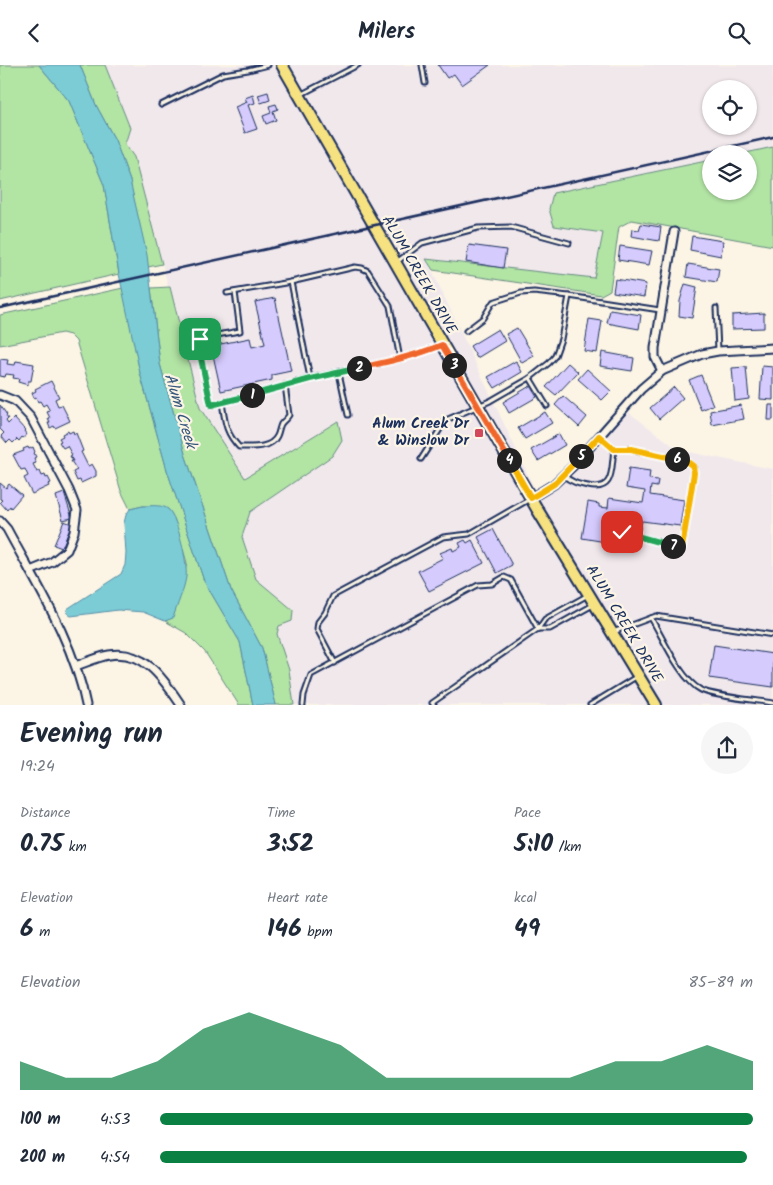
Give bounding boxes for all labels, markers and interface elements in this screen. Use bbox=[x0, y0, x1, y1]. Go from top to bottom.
text: Milers bbox=[358, 15, 415, 50]
icon: back bbox=[20, 19, 48, 47]
icon: search bbox=[725, 19, 753, 47]
map controls bbox=[702, 80, 757, 200]
button: locate bbox=[702, 80, 757, 135]
button: layers bbox=[702, 145, 757, 200]
street label: ALUM CREEK DRIVE bbox=[375, 211, 464, 340]
pin bbox=[179, 318, 221, 360]
icon: arrive bbox=[186, 325, 214, 353]
pin: 3 bbox=[442, 353, 466, 377]
text: 3 bbox=[451, 354, 458, 376]
pin: 2 bbox=[346, 355, 372, 381]
text: 2 bbox=[355, 357, 364, 379]
water label: Alum Creek bbox=[157, 370, 204, 454]
pin: 1 bbox=[240, 383, 264, 407]
text: 1 bbox=[250, 384, 255, 406]
place label: Alum Creek Dr & Winslow Dr bbox=[372, 412, 470, 453]
marker: Alum Creek Dr & Winslow Dr bbox=[473, 427, 485, 439]
pin: 5 bbox=[568, 443, 594, 469]
text: 5 bbox=[578, 445, 585, 467]
pin: 4 bbox=[496, 447, 522, 473]
pin: 6 bbox=[664, 447, 690, 471]
text: 6 bbox=[674, 448, 681, 470]
text: 4 bbox=[506, 449, 513, 471]
pin bbox=[601, 511, 643, 553]
icon: check bbox=[608, 518, 636, 546]
pin: 7 bbox=[660, 533, 686, 559]
text: 7 bbox=[670, 535, 677, 557]
street label: ALUM CREEK DRIVE bbox=[579, 560, 669, 689]
text: Evening run bbox=[20, 712, 163, 757]
button: share bbox=[701, 722, 753, 774]
text: 19:24 bbox=[20, 754, 55, 779]
text: Distance bbox=[20, 802, 70, 824]
text: Time bbox=[267, 802, 295, 824]
text: Pace bbox=[514, 802, 541, 824]
text: 0.75 bbox=[20, 824, 63, 864]
text: 3:52 bbox=[267, 824, 314, 864]
text: 5:10 bbox=[514, 824, 553, 864]
text: km bbox=[63, 836, 87, 858]
text: /km bbox=[553, 836, 581, 858]
text: Elevation bbox=[20, 887, 73, 909]
text: Heart rate bbox=[267, 887, 328, 909]
text: kcal bbox=[514, 887, 537, 909]
text: 6 bbox=[20, 909, 34, 949]
text: 146 bbox=[267, 909, 302, 949]
text: 49 bbox=[514, 909, 540, 949]
text: m bbox=[34, 921, 50, 943]
text: bpm bbox=[302, 921, 333, 943]
text: Elevation bbox=[20, 970, 81, 995]
text: 85–89 m bbox=[688, 970, 753, 995]
text: 100 m bbox=[20, 1107, 61, 1132]
text: 4:53 bbox=[100, 1107, 130, 1132]
text: 200 m bbox=[20, 1145, 65, 1170]
text: 4:54 bbox=[100, 1145, 130, 1170]

